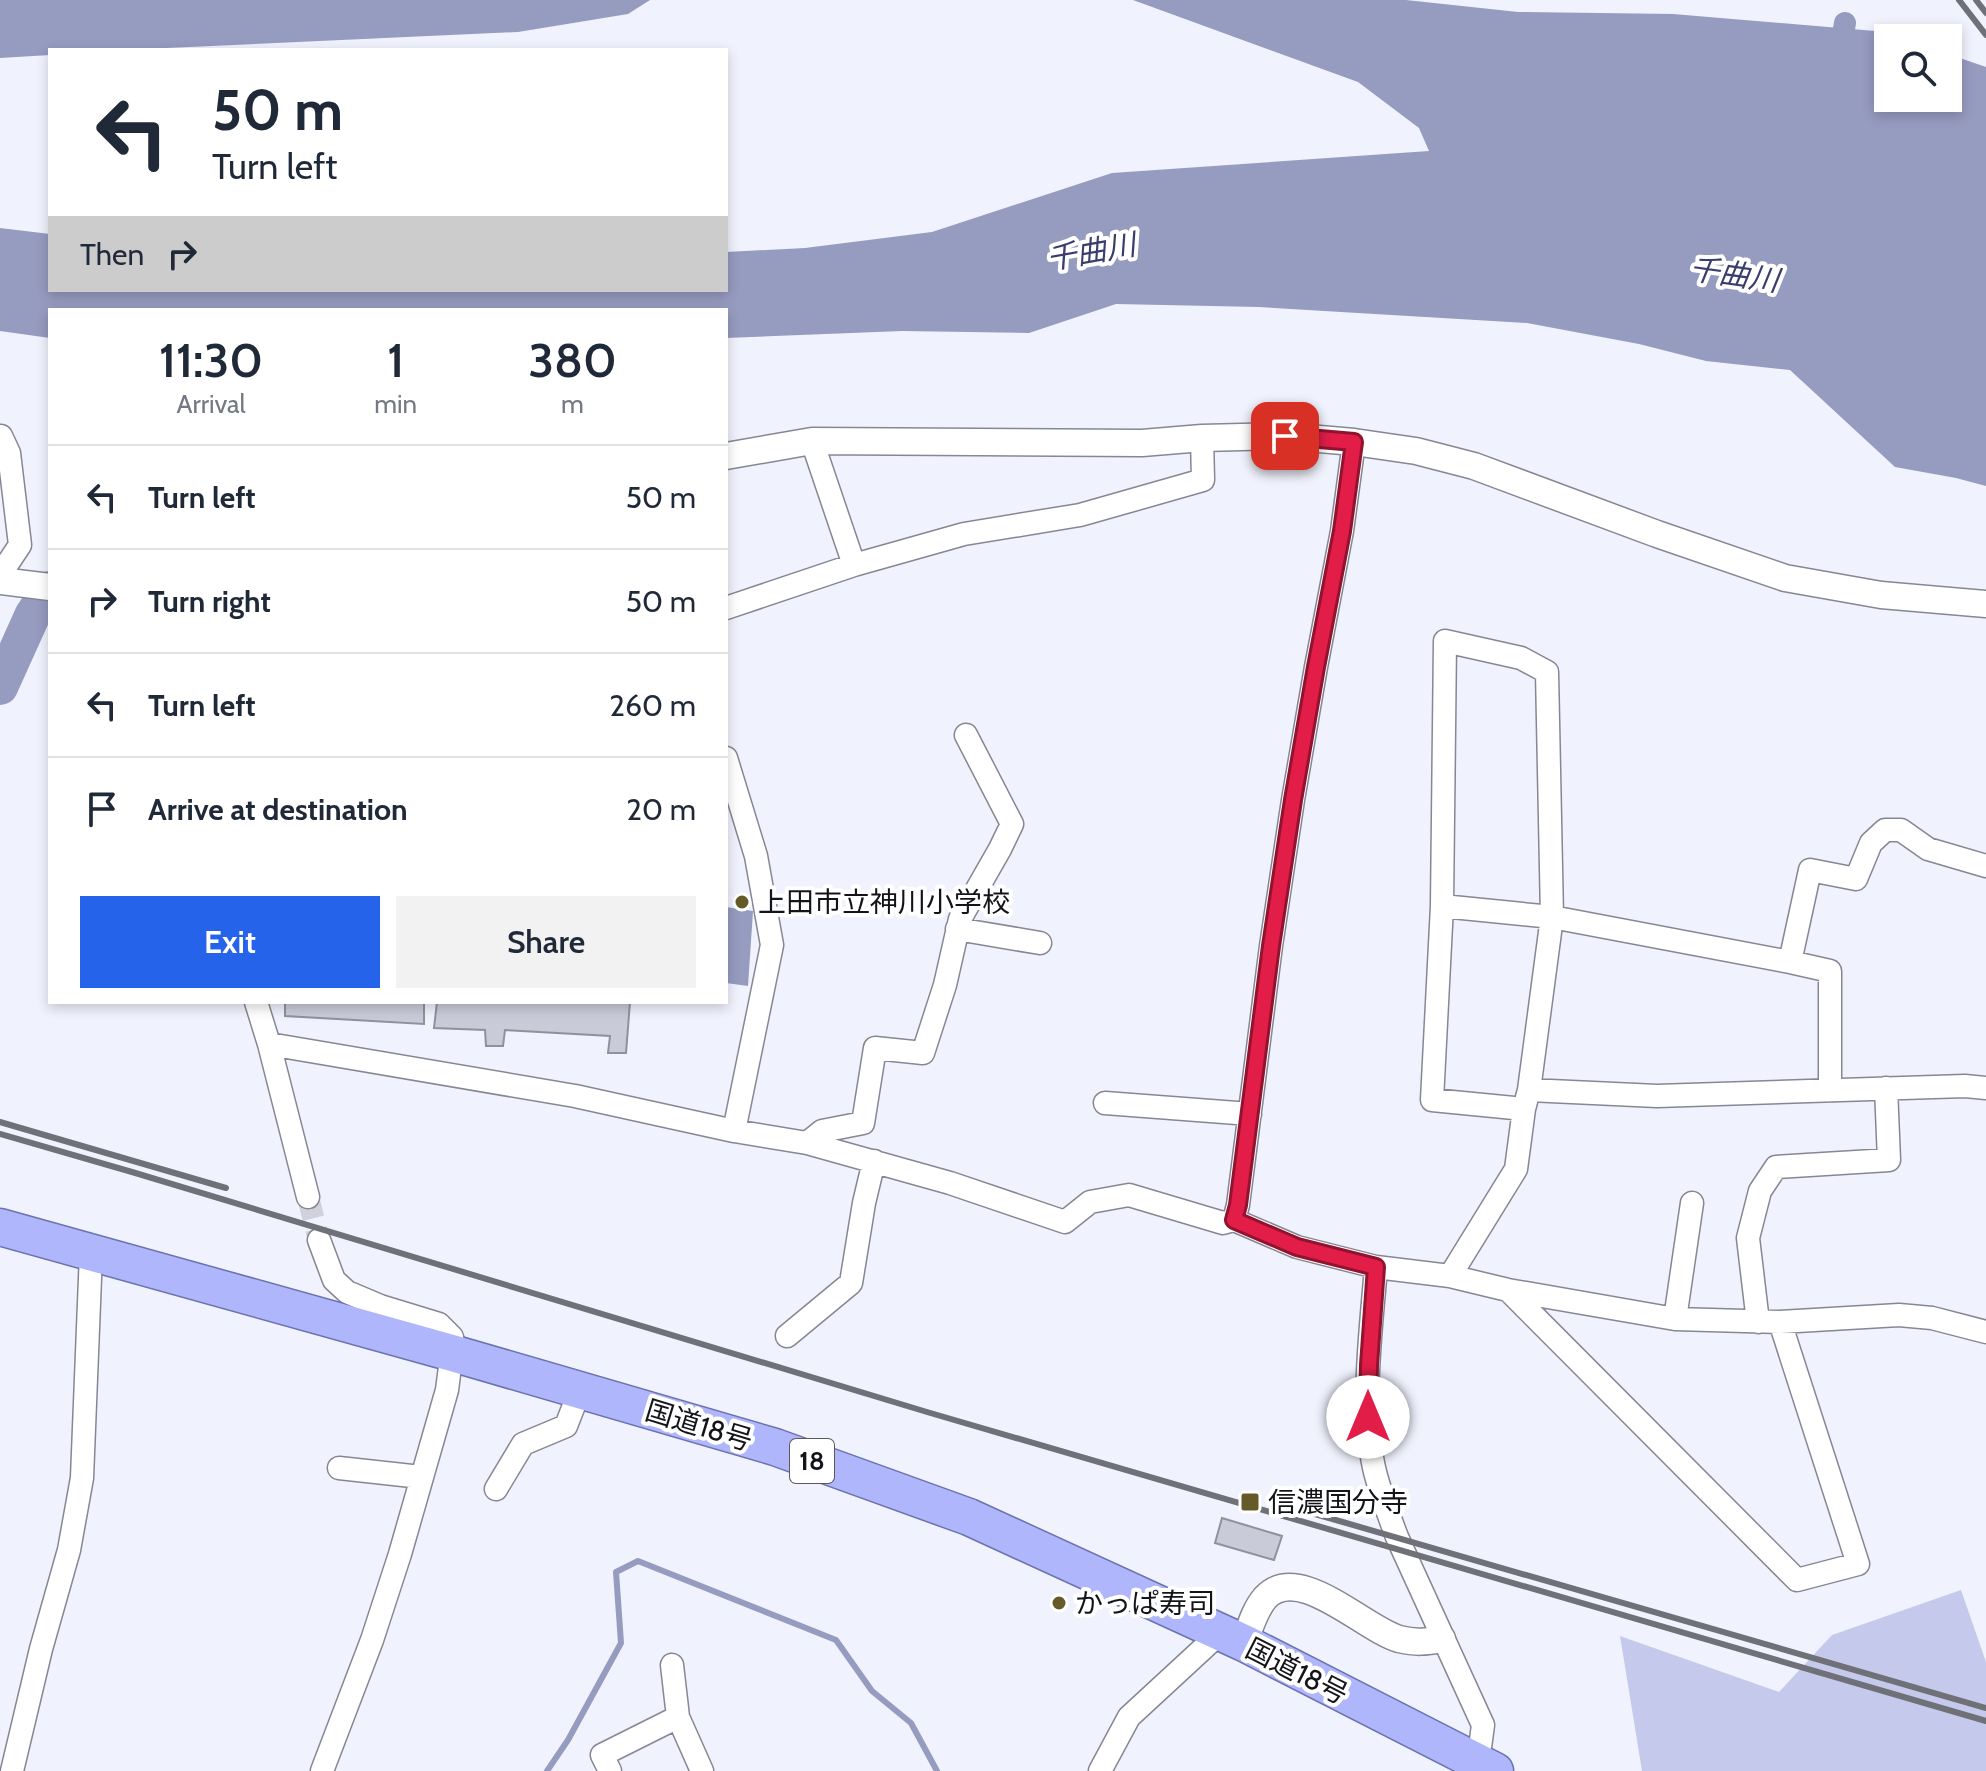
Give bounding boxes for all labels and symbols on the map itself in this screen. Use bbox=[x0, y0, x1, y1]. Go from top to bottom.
water label: 千曲川 bbox=[1043, 225, 1141, 278]
water label: 千曲川 bbox=[1687, 250, 1784, 300]
pin bbox=[1251, 402, 1319, 470]
place label: 上田市立神川小学校 bbox=[758, 885, 1010, 919]
marker: 上田市立神川小学校 bbox=[733, 893, 751, 911]
position arrow bbox=[1326, 1375, 1410, 1459]
street label: 国道18号 bbox=[641, 1393, 757, 1457]
road number: 18 bbox=[790, 1439, 834, 1483]
place label: 信濃国分寺 bbox=[1268, 1485, 1408, 1519]
marker: 信濃国分寺 bbox=[1239, 1491, 1261, 1513]
place label: かっぱ寿司 bbox=[1075, 1586, 1215, 1620]
marker: かっぱ寿司 bbox=[1050, 1594, 1068, 1612]
street label: 国道18号 bbox=[1240, 1631, 1354, 1711]

